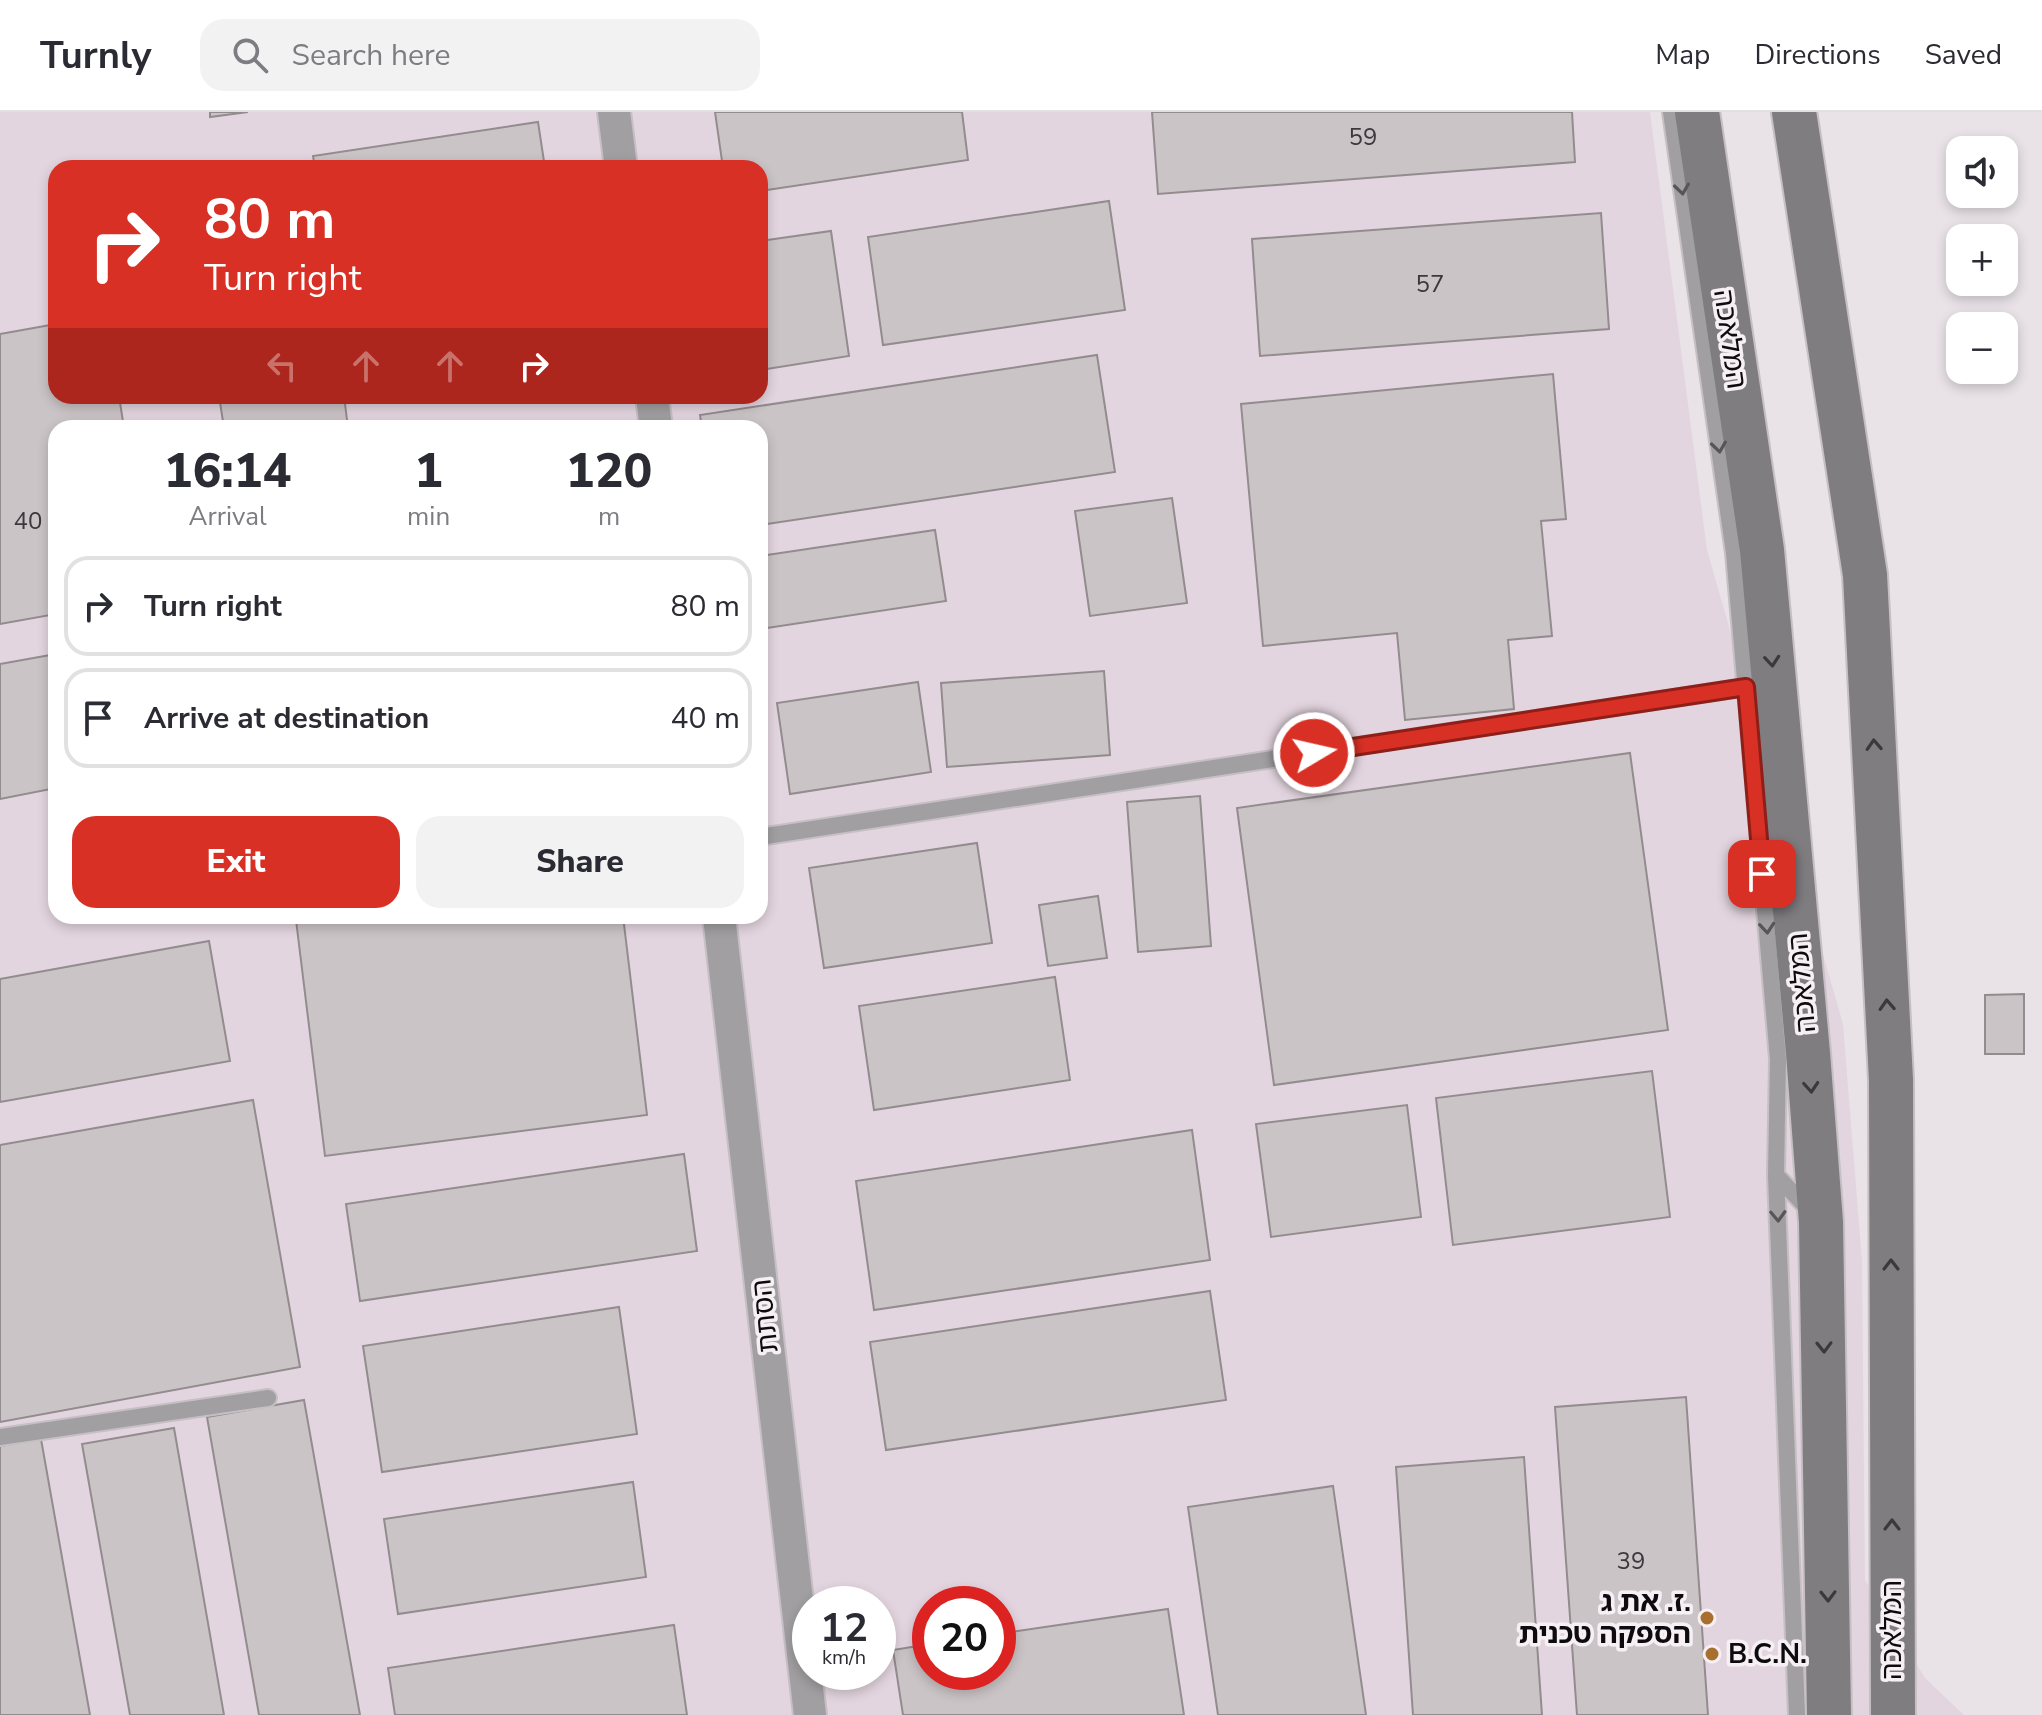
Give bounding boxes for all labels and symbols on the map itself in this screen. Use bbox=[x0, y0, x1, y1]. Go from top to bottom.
house number: 59 bbox=[1349, 121, 1377, 153]
one-way arrow bbox=[1673, 182, 1690, 196]
house number: 57 bbox=[1416, 268, 1444, 300]
street label: המלאכה bbox=[1704, 287, 1756, 391]
one-way arrow bbox=[1710, 440, 1727, 453]
house number: 40 bbox=[14, 505, 42, 537]
one-way arrow bbox=[1763, 655, 1780, 668]
position arrow bbox=[1272, 711, 1356, 795]
one-way arrow bbox=[1866, 738, 1883, 751]
pin bbox=[1728, 840, 1796, 908]
one-way arrow bbox=[1758, 922, 1775, 935]
street label: המלאכה bbox=[1779, 931, 1825, 1035]
one-way arrow bbox=[1879, 998, 1896, 1011]
one-way arrow bbox=[1802, 1081, 1819, 1094]
one-way arrow bbox=[1769, 1210, 1786, 1223]
one-way arrow bbox=[1882, 1258, 1900, 1271]
street label: הסתת bbox=[742, 1277, 788, 1355]
one-way arrow bbox=[1815, 1341, 1832, 1354]
one-way arrow bbox=[1883, 1518, 1901, 1531]
house number: 39 bbox=[1617, 1545, 1645, 1577]
street label: המלאכה bbox=[1873, 1580, 1911, 1680]
place label: ז. את ג. הספקה טכנית bbox=[1519, 1583, 1691, 1653]
speed limit sign: 20 bbox=[912, 1586, 1016, 1690]
one-way arrow bbox=[1819, 1590, 1836, 1603]
marker: ז. את ג. הספקה טכנית bbox=[1698, 1609, 1716, 1627]
place label: B.C.N. bbox=[1728, 1635, 1807, 1673]
marker: B.C.N. bbox=[1703, 1645, 1721, 1663]

